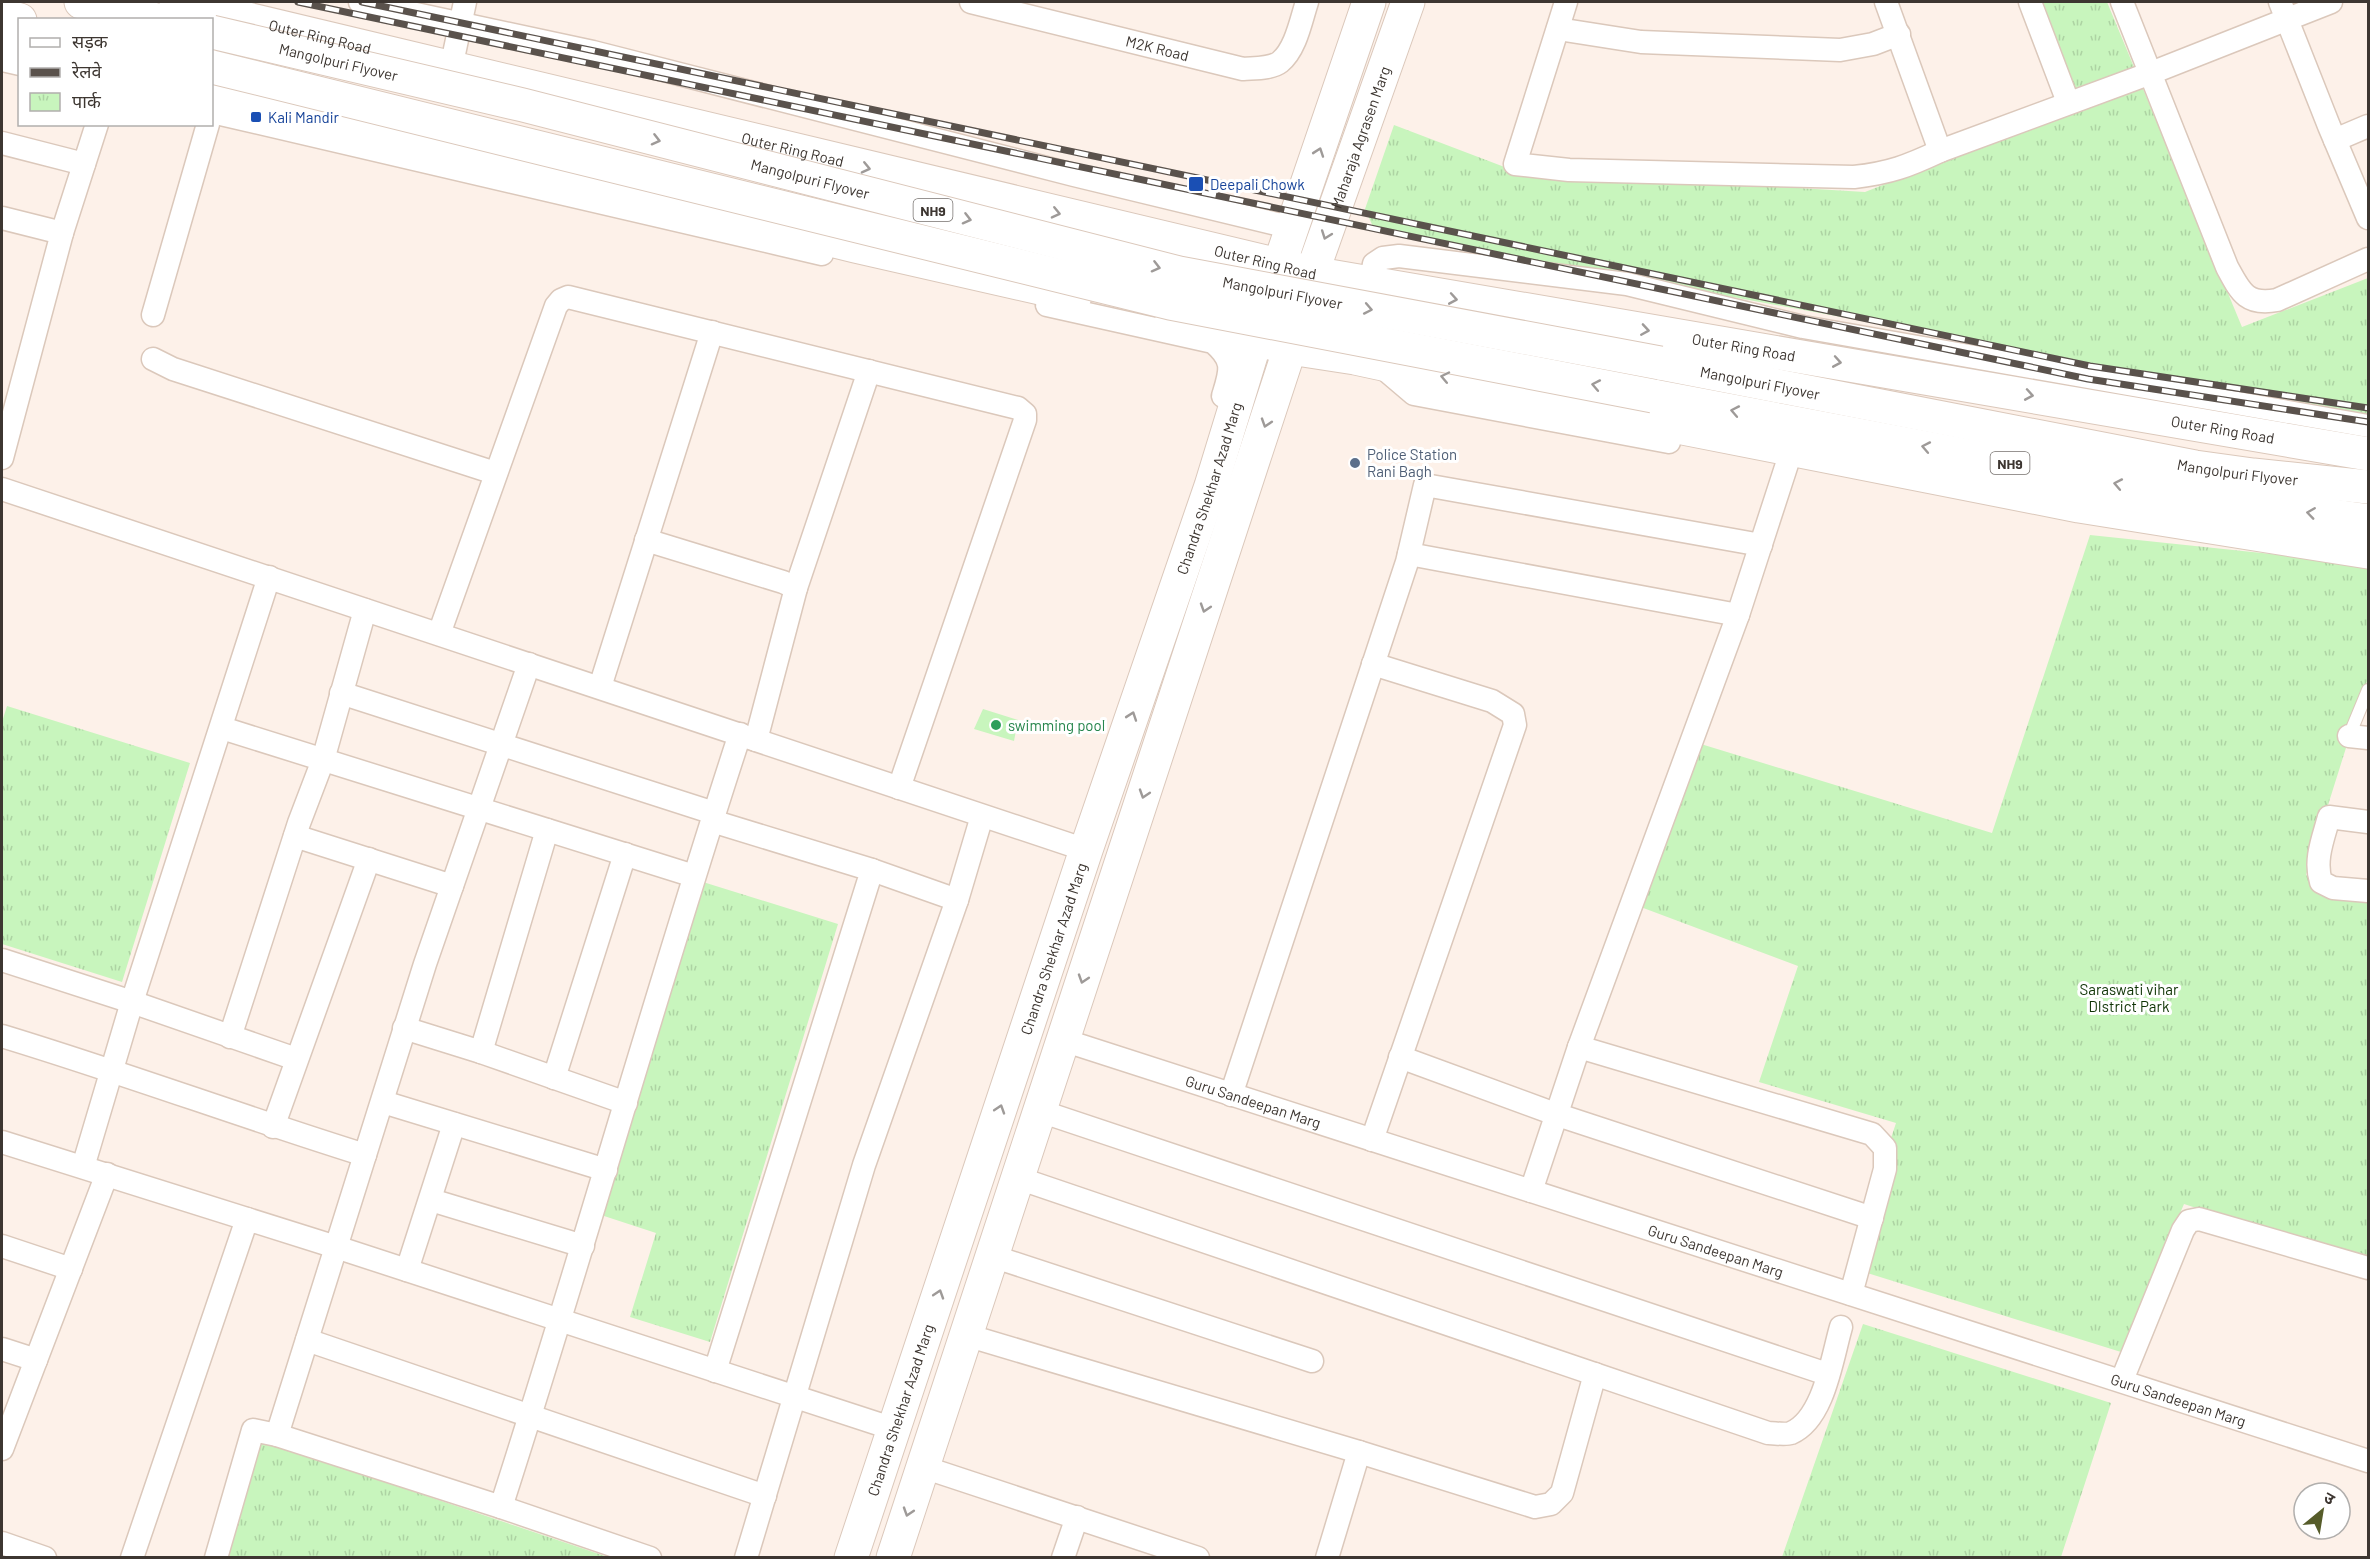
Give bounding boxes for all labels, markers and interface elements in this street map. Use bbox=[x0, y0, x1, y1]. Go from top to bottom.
street label: Outer Ring Road bbox=[267, 15, 373, 57]
legend bbox=[18, 18, 213, 126]
text: सड़क bbox=[72, 30, 109, 52]
street label: M2K Road bbox=[1124, 32, 1191, 64]
street label: Mangolpuri Flyover bbox=[277, 39, 400, 84]
text: रेलवे bbox=[71, 60, 103, 82]
street label: Maharaja Agrasen Marg bbox=[1327, 64, 1394, 211]
text: पार्क bbox=[72, 90, 102, 112]
place label: Kali Mandir bbox=[268, 108, 339, 126]
marker: Kali Mandir bbox=[249, 110, 263, 124]
street label: Outer Ring Road bbox=[740, 128, 846, 170]
one-way arrow bbox=[651, 132, 661, 145]
one-way arrow bbox=[1311, 147, 1324, 157]
street label: Mangolpuri Flyover bbox=[749, 155, 872, 203]
one-way arrow bbox=[861, 160, 871, 173]
marker: Deepali Chowk bbox=[1187, 175, 1205, 193]
place label: Deepali Chowk bbox=[1210, 175, 1305, 193]
road number: NH9 bbox=[914, 199, 952, 221]
one-way arrow bbox=[1050, 206, 1060, 219]
one-way arrow bbox=[961, 212, 972, 224]
one-way arrow bbox=[1321, 229, 1334, 240]
street label: Outer Ring Road bbox=[1213, 241, 1318, 283]
one-way arrow bbox=[1151, 260, 1161, 273]
street label: Mangolpuri Flyover bbox=[1221, 272, 1345, 313]
one-way arrow bbox=[1448, 292, 1457, 304]
one-way arrow bbox=[1363, 302, 1373, 315]
one-way arrow bbox=[1640, 323, 1650, 335]
street label: Outer Ring Road bbox=[1691, 329, 1797, 365]
one-way arrow bbox=[1833, 356, 1842, 368]
street label: Mangolpuri Flyover bbox=[1699, 362, 1822, 403]
one-way arrow bbox=[1440, 372, 1450, 385]
one-way arrow bbox=[1591, 379, 1601, 392]
one-way arrow bbox=[2025, 389, 2034, 401]
street label: Chandra Shekhar Azad Marg bbox=[1172, 400, 1245, 577]
one-way arrow bbox=[1730, 405, 1740, 418]
street label: Outer Ring Road bbox=[2170, 411, 2276, 447]
one-way arrow bbox=[1261, 417, 1273, 428]
one-way arrow bbox=[1922, 441, 1932, 454]
place label: Police Station Rani Bagh bbox=[1367, 445, 1457, 480]
road number: NH9 bbox=[1990, 452, 2030, 474]
street label: Mangolpuri Flyover bbox=[2176, 455, 2300, 489]
marker: Police Station Rani Bagh bbox=[1348, 456, 1362, 470]
one-way arrow bbox=[2113, 478, 2123, 491]
one-way arrow bbox=[2306, 507, 2315, 519]
one-way arrow bbox=[1200, 602, 1212, 613]
one-way arrow bbox=[1125, 711, 1138, 722]
place label: swimming pool bbox=[1008, 716, 1105, 734]
marker: swimming pool bbox=[989, 718, 1003, 732]
one-way arrow bbox=[1139, 788, 1151, 799]
street label: Chandra Shekhar Azad Marg bbox=[1016, 860, 1090, 1037]
one-way arrow bbox=[1078, 973, 1091, 984]
park label: Saraswati vihar DIstrict Park bbox=[2080, 980, 2179, 1015]
street label: Guru Sandeepan Marg bbox=[1183, 1071, 1323, 1132]
one-way arrow bbox=[993, 1104, 1006, 1115]
street label: Guru Sandeepan Marg bbox=[1646, 1220, 1786, 1281]
one-way arrow bbox=[931, 1289, 944, 1300]
street label: Chandra Shekhar Azad Marg bbox=[863, 1322, 937, 1498]
street label: Guru Sandeepan Marg bbox=[2108, 1370, 2248, 1430]
north arrow bbox=[2292, 1481, 2352, 1541]
text: उ bbox=[2321, 1487, 2339, 1508]
one-way arrow bbox=[903, 1506, 915, 1517]

